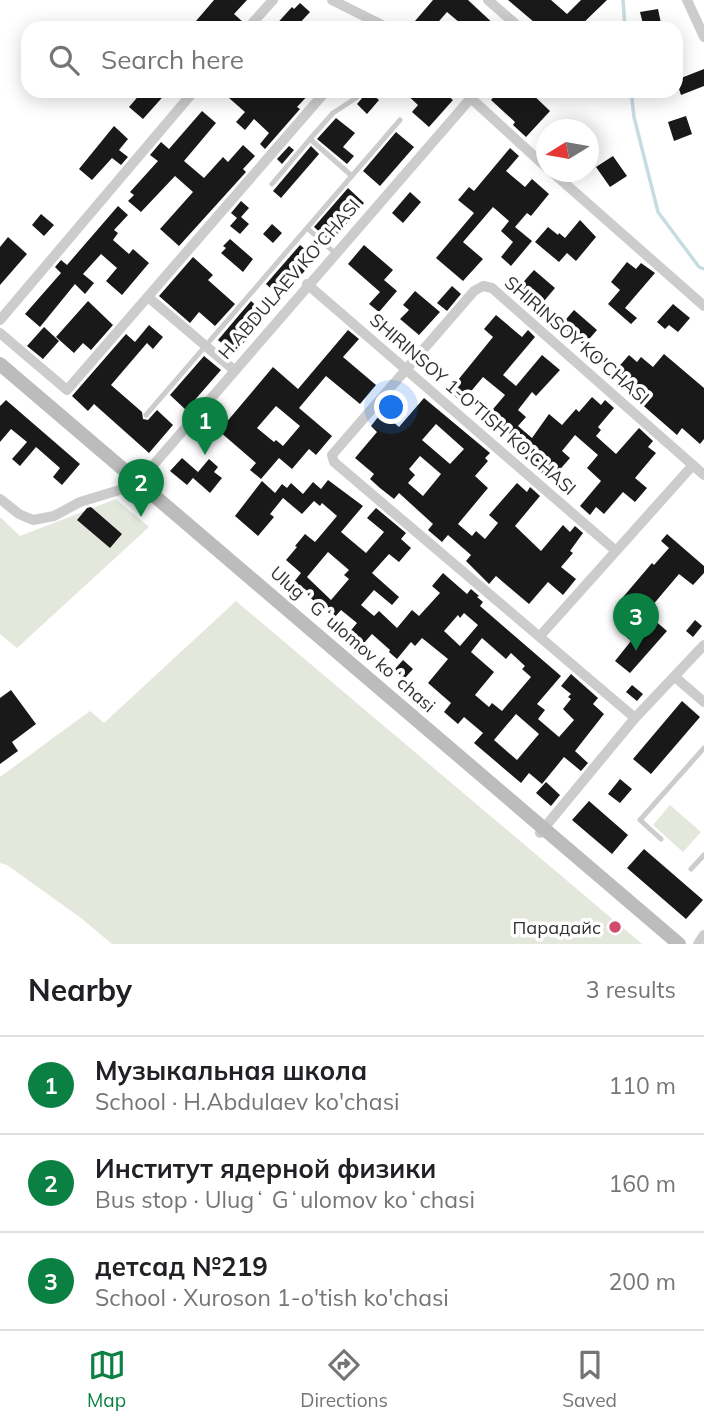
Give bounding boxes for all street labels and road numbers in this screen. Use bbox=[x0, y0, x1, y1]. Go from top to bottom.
street label: H.ABDULAEV KO'CHASI bbox=[213, 194, 365, 364]
street label: SHIRINSOY KO'CHASI bbox=[500, 271, 654, 409]
street label: SHIRINSOY 1-O'TISH KO'CHASI bbox=[365, 308, 581, 500]
street label: Ulugʻ Gʻulomov koʻchasi bbox=[266, 561, 440, 717]

